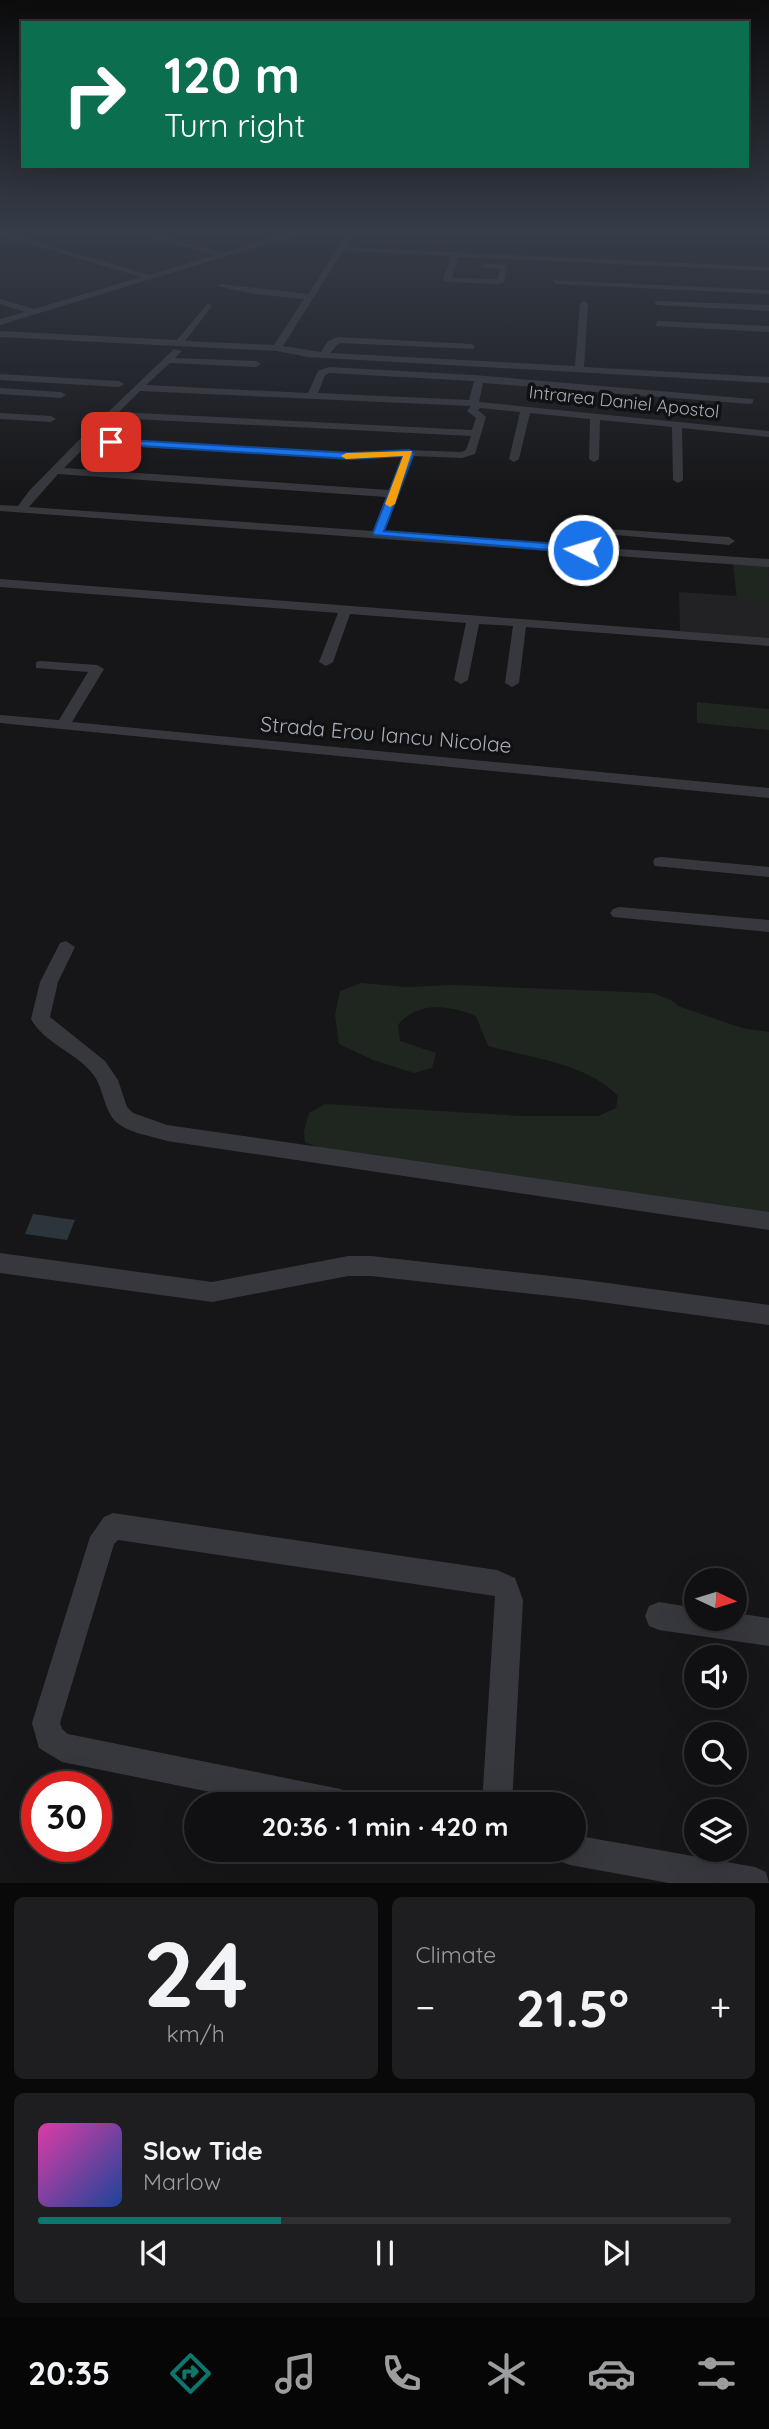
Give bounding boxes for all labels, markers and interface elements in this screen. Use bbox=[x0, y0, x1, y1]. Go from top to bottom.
text: 120 m bbox=[164, 44, 300, 105]
icon: right bbox=[49, 49, 140, 140]
text: Turn right bbox=[164, 105, 305, 145]
street label: Intrarea Daniel Apostol bbox=[528, 380, 720, 423]
pin bbox=[81, 412, 141, 472]
icon: arrive bbox=[92, 423, 130, 461]
position arrow bbox=[546, 513, 620, 587]
street label: Strada Erou Iancu Nicolae bbox=[259, 710, 513, 758]
north arrow bbox=[684, 1568, 747, 1631]
map controls bbox=[684, 1568, 747, 1862]
button: sound bbox=[684, 1645, 747, 1708]
button: search bbox=[684, 1722, 747, 1785]
speed limit sign: 30 bbox=[21, 1771, 112, 1862]
button: layers bbox=[684, 1799, 747, 1862]
text: 20:36 · 1 min · 420 m bbox=[261, 1810, 509, 1843]
text: 24 bbox=[143, 1916, 248, 2030]
text: Climate bbox=[416, 1940, 496, 1969]
text: 21.5° bbox=[516, 1975, 629, 2040]
text: − bbox=[416, 1983, 435, 2031]
text: + bbox=[710, 1983, 731, 2031]
text: km/h bbox=[167, 2019, 225, 2048]
text: Slow Tide bbox=[143, 2134, 263, 2167]
text: Marlow bbox=[143, 2167, 221, 2196]
icon: previous bbox=[135, 2234, 173, 2272]
icon: pause bbox=[366, 2234, 404, 2272]
icon: next bbox=[597, 2234, 635, 2272]
icon: directions bbox=[166, 2349, 215, 2398]
icon: music bbox=[271, 2349, 320, 2398]
icon: phone bbox=[377, 2349, 426, 2398]
icon: climate bbox=[482, 2349, 531, 2398]
icon: car bbox=[587, 2349, 636, 2398]
icon: filters bbox=[692, 2349, 741, 2398]
text: 20:35 bbox=[28, 2353, 110, 2393]

